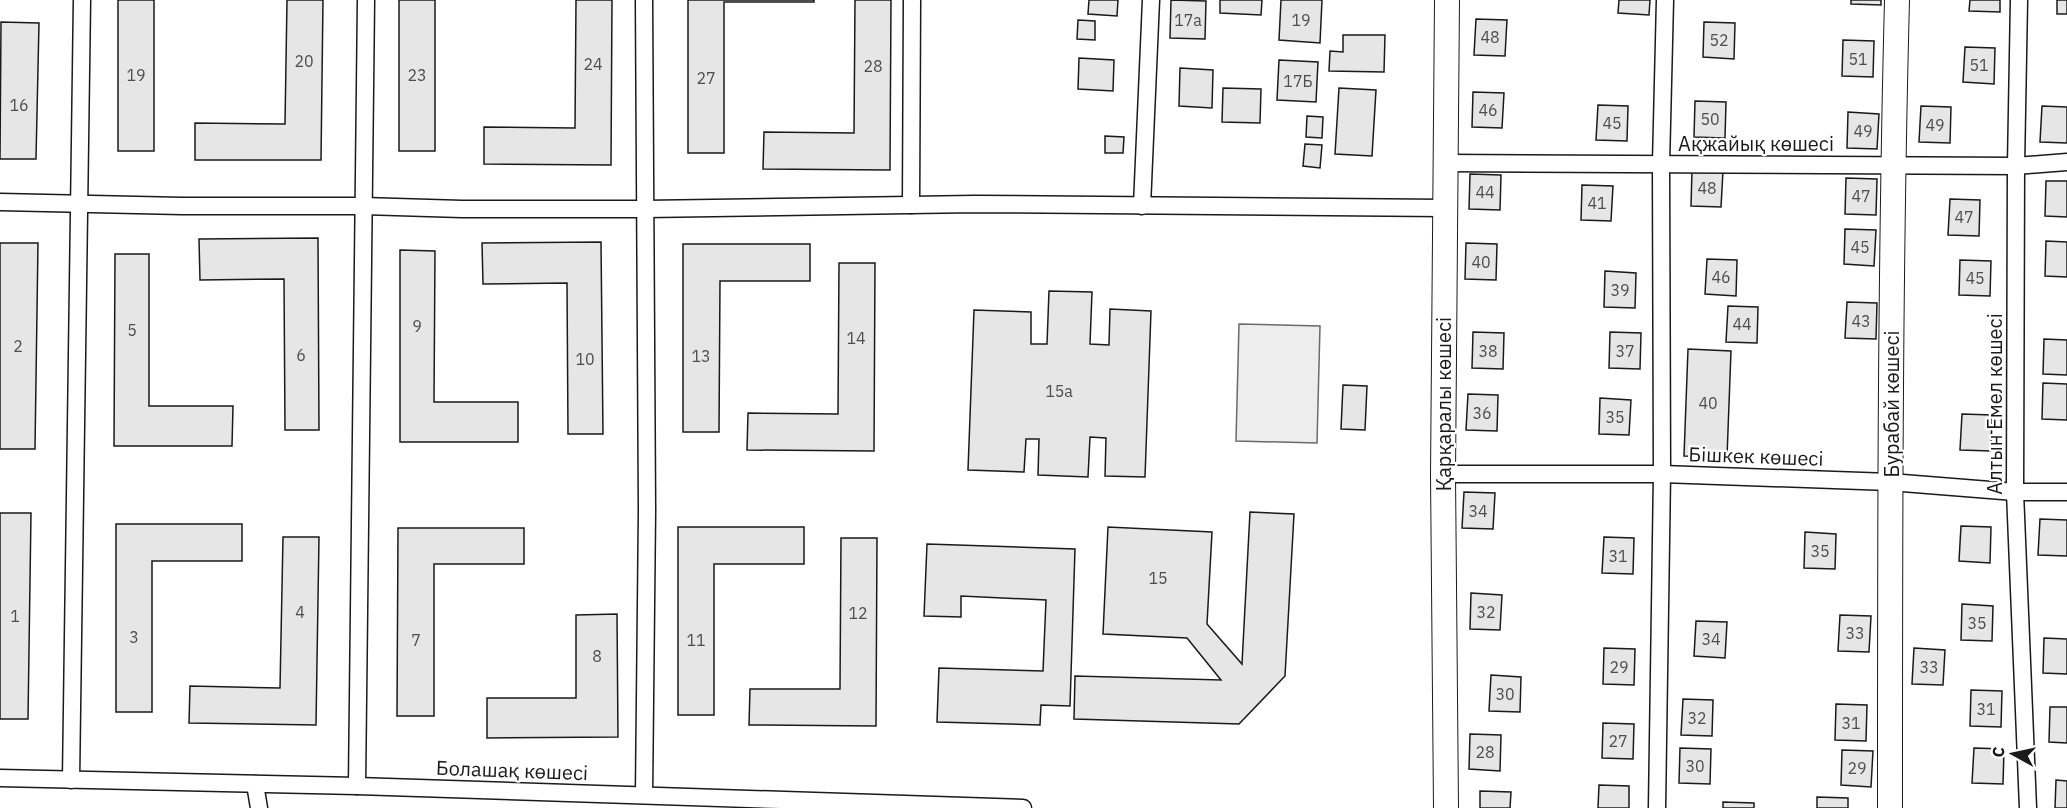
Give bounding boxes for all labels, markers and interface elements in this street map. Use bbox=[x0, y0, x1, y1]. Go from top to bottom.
house number: 17а bbox=[1174, 10, 1202, 30]
house number: 19 bbox=[1291, 10, 1311, 30]
house number: 48 bbox=[1480, 27, 1500, 47]
house number: 52 bbox=[1709, 30, 1729, 50]
house number: 51 bbox=[1848, 49, 1868, 69]
house number: 20 bbox=[294, 51, 314, 71]
house number: 24 bbox=[583, 54, 603, 74]
house number: 51 bbox=[1969, 55, 1989, 75]
house number: 28 bbox=[863, 56, 883, 76]
house number: 19 bbox=[126, 65, 146, 85]
house number: 23 bbox=[407, 65, 427, 85]
house number: 27 bbox=[696, 68, 716, 88]
house number: 17Б bbox=[1283, 71, 1313, 91]
house number: 16 bbox=[9, 95, 29, 115]
house number: 46 bbox=[1478, 100, 1498, 120]
house number: 50 bbox=[1700, 109, 1720, 129]
house number: 45 bbox=[1602, 113, 1622, 133]
house number: 49 bbox=[1925, 115, 1945, 135]
house number: 49 bbox=[1853, 121, 1873, 141]
street label: Ақжайық көшесі bbox=[1678, 130, 1834, 157]
house number: 48 bbox=[1697, 178, 1717, 198]
house number: 44 bbox=[1475, 182, 1495, 202]
house number: 47 bbox=[1851, 186, 1871, 206]
house number: 41 bbox=[1587, 193, 1607, 213]
house number: 47 bbox=[1954, 207, 1974, 227]
house number: 45 bbox=[1850, 237, 1870, 257]
house number: 40 bbox=[1471, 252, 1491, 272]
house number: 46 bbox=[1711, 267, 1731, 287]
house number: 45 bbox=[1965, 268, 1985, 288]
house number: 39 bbox=[1610, 280, 1630, 300]
house number: 43 bbox=[1851, 311, 1871, 331]
street label: Алтын Емел көшесі bbox=[1981, 313, 2008, 495]
house number: 44 bbox=[1732, 314, 1752, 334]
house number: 9 bbox=[412, 316, 422, 336]
street label: Қарқаралы көшесі bbox=[1430, 317, 1457, 491]
house number: 5 bbox=[127, 320, 137, 340]
house number: 14 bbox=[846, 328, 866, 348]
street label: Бурабай көшесі bbox=[1878, 330, 1905, 478]
house number: 2 bbox=[13, 336, 23, 356]
house number: 38 bbox=[1478, 341, 1498, 361]
house number: 37 bbox=[1615, 341, 1635, 361]
house number: 6 bbox=[296, 345, 306, 365]
house number: 13 bbox=[691, 346, 711, 366]
house number: 10 bbox=[575, 349, 595, 369]
house number: 15а bbox=[1045, 381, 1073, 401]
house number: 40 bbox=[1698, 393, 1718, 413]
house number: 36 bbox=[1472, 403, 1492, 423]
house number: 35 bbox=[1605, 407, 1625, 427]
street label: Бішкек көшесі bbox=[1688, 440, 1824, 472]
house number: 34 bbox=[1468, 501, 1488, 521]
house number: 35 bbox=[1810, 541, 1830, 561]
house number: 31 bbox=[1608, 546, 1628, 566]
house number: 15 bbox=[1148, 568, 1168, 588]
house number: 4 bbox=[295, 602, 305, 622]
house number: 32 bbox=[1476, 602, 1496, 622]
house number: 12 bbox=[848, 603, 868, 623]
house number: 1 bbox=[10, 606, 20, 626]
house number: 35 bbox=[1967, 613, 1987, 633]
house number: 33 bbox=[1845, 623, 1865, 643]
house number: 3 bbox=[129, 627, 139, 647]
house number: 34 bbox=[1701, 629, 1721, 649]
house number: 7 bbox=[411, 630, 421, 650]
house number: 11 bbox=[686, 630, 706, 650]
house number: 8 bbox=[592, 646, 602, 666]
house number: 29 bbox=[1609, 657, 1629, 677]
house number: 33 bbox=[1919, 657, 1939, 677]
house number: 30 bbox=[1495, 684, 1515, 704]
house number: 31 bbox=[1976, 699, 1996, 719]
house number: 32 bbox=[1687, 708, 1707, 728]
house number: 31 bbox=[1841, 713, 1861, 733]
north arrow bbox=[1983, 724, 2043, 784]
house number: 27 bbox=[1608, 731, 1628, 751]
house number: 28 bbox=[1475, 742, 1495, 762]
text: С bbox=[1988, 745, 2009, 758]
street label: Болашақ көшесі bbox=[435, 754, 589, 786]
house number: 30 bbox=[1685, 756, 1705, 776]
house number: 29 bbox=[1847, 758, 1867, 778]

